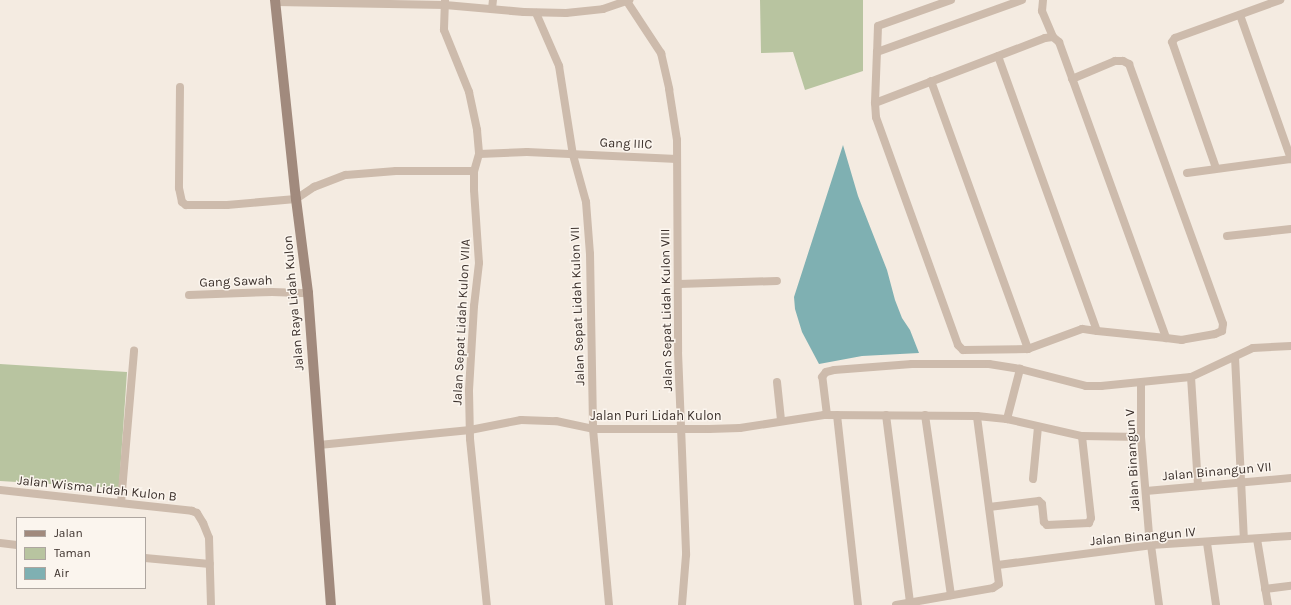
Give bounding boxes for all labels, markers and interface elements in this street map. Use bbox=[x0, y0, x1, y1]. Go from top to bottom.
street label: Gang IIIC bbox=[599, 135, 653, 153]
street label: Jalan Sepat Lidah Kulon VII bbox=[567, 226, 589, 386]
street label: Jalan Sepat Lidah Kulon VIII bbox=[658, 228, 676, 392]
street label: Jalan Raya Lidah Kulon bbox=[280, 235, 308, 371]
street label: Jalan Sepat Lidah Kulon VIIA bbox=[450, 238, 474, 406]
street label: Gang Sawah bbox=[199, 273, 273, 291]
street label: Jalan Puri Lidah Kulon bbox=[591, 408, 721, 424]
street label: Jalan Binangun V bbox=[1123, 408, 1143, 512]
street label: Jalan Binangun VII bbox=[1162, 459, 1272, 485]
street label: Jalan Wisma Lidah Kulon B bbox=[17, 473, 177, 505]
legend bbox=[16, 517, 146, 589]
street label: Jalan Binangun IV bbox=[1090, 525, 1196, 549]
text: Jalan bbox=[54, 526, 83, 540]
text: Taman bbox=[54, 546, 91, 560]
text: Air bbox=[54, 566, 69, 580]

